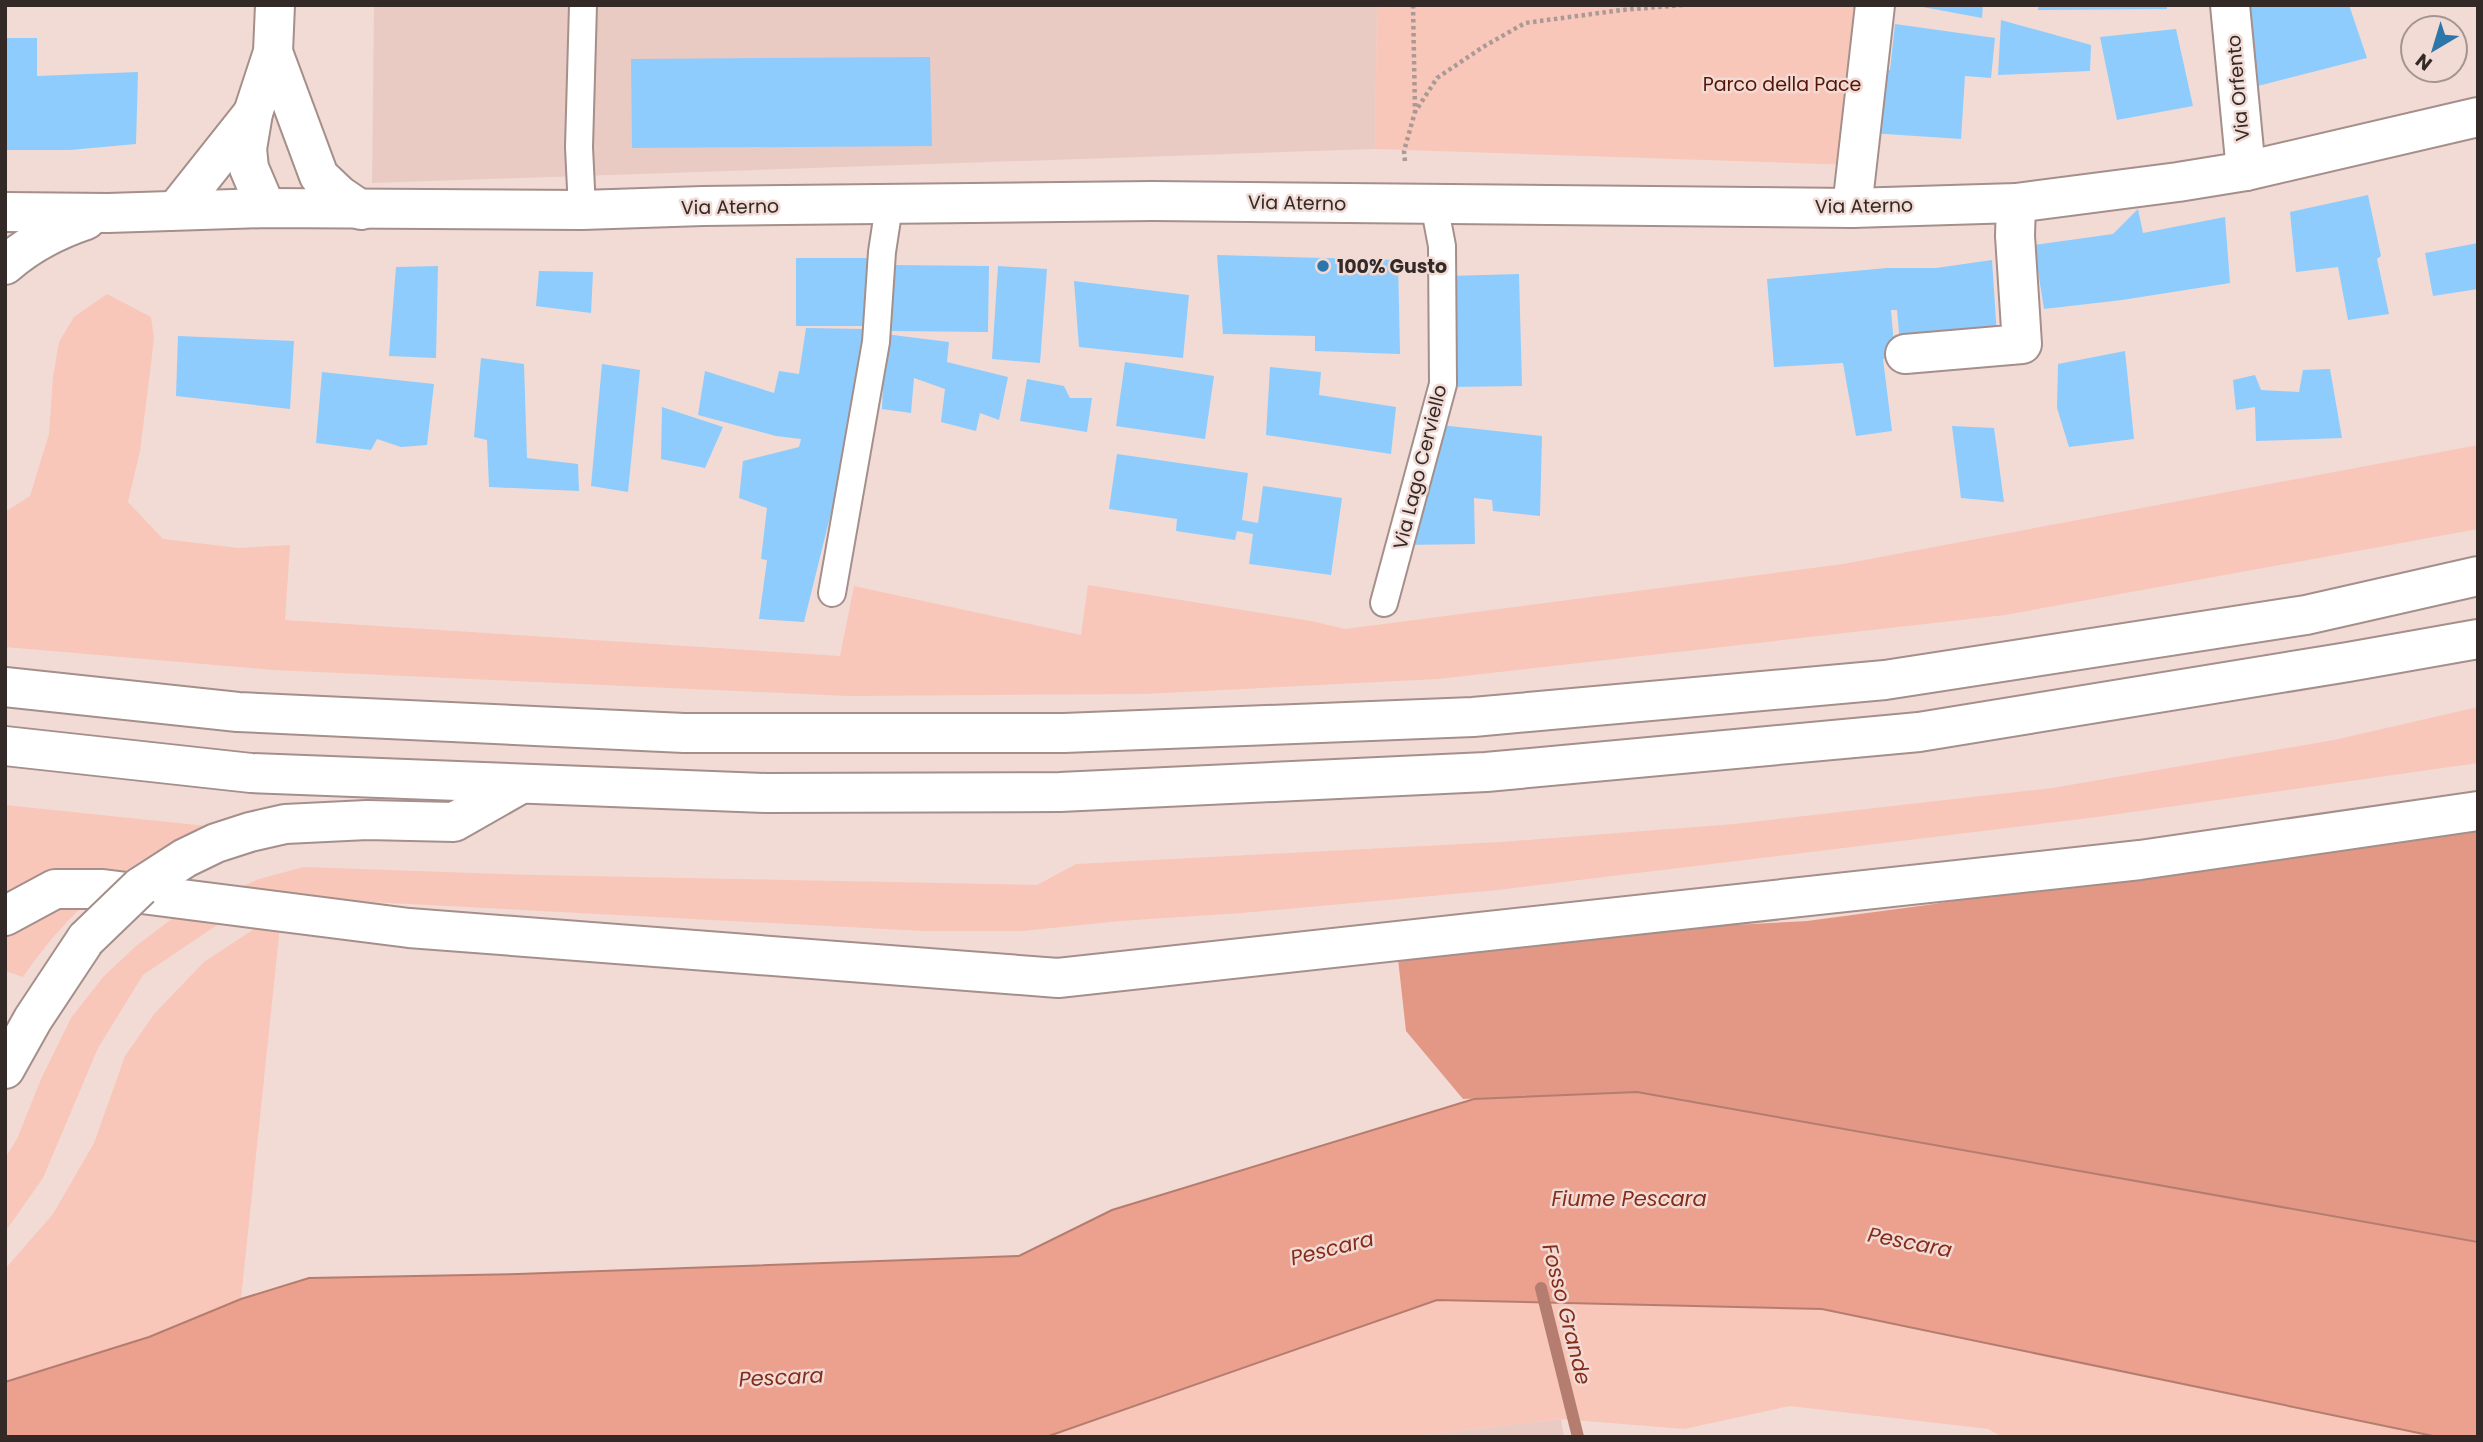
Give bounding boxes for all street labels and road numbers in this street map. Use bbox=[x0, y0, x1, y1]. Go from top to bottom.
street label: Via Orfento bbox=[2220, 34, 2256, 142]
street label: Via Aterno bbox=[1248, 189, 1346, 217]
street label: Via Aterno bbox=[1815, 192, 1913, 220]
street label: Via Aterno bbox=[681, 193, 779, 221]
street label: Via Lago Cerviello bbox=[1386, 382, 1454, 552]

